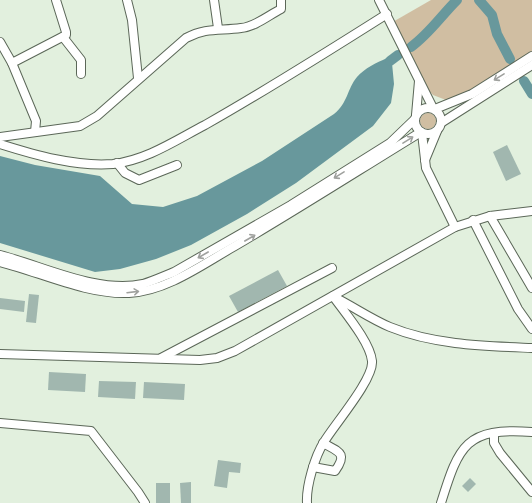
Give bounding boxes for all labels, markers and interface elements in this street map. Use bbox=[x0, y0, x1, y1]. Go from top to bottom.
one-way arrow bbox=[493, 73, 505, 81]
one-way arrow bbox=[402, 135, 414, 143]
one-way arrow bbox=[334, 171, 345, 179]
one-way arrow bbox=[244, 233, 256, 241]
one-way arrow bbox=[197, 252, 209, 260]
one-way arrow bbox=[126, 288, 139, 296]

